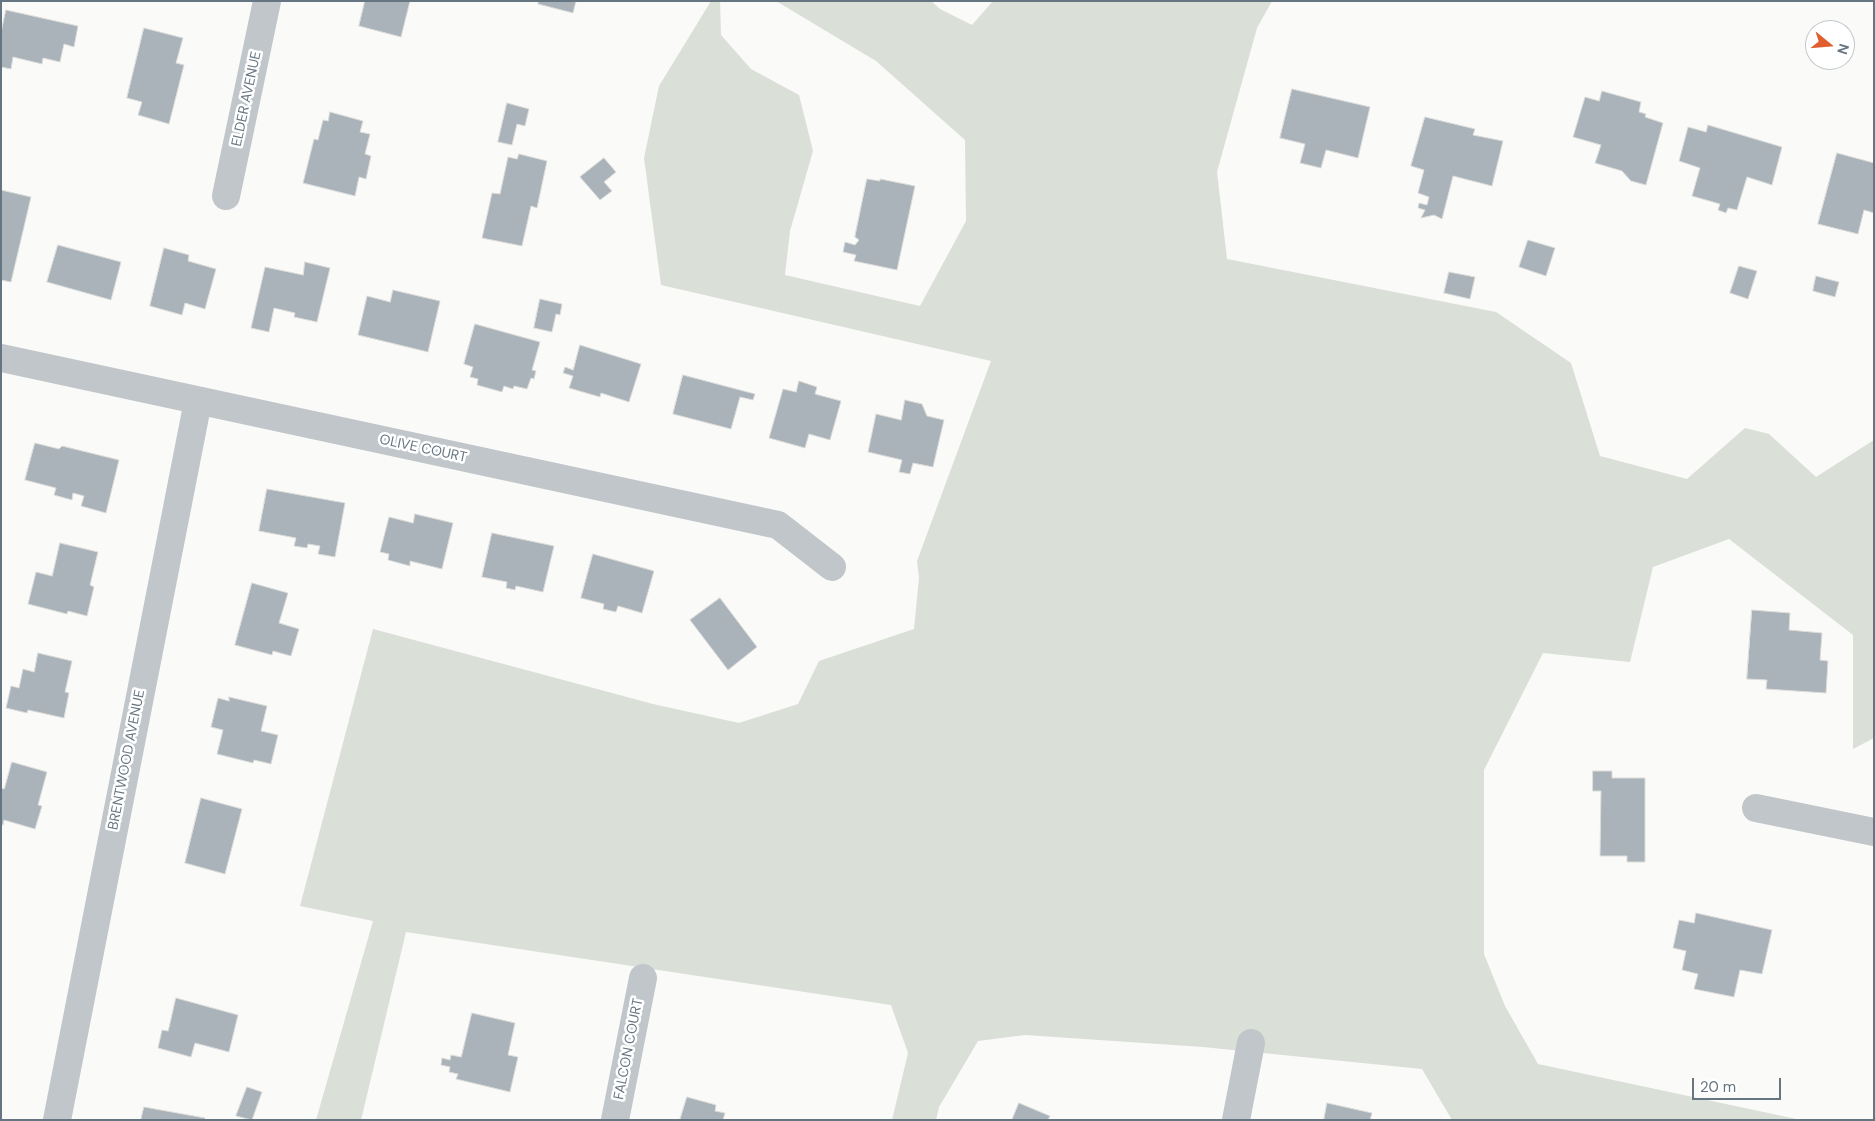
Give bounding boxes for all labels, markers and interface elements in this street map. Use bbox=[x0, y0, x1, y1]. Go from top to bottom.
north arrow bbox=[1805, 20, 1855, 70]
text: N bbox=[1833, 42, 1853, 57]
street label: ELDER AVENUE bbox=[229, 50, 265, 148]
street label: OLIVE COURT bbox=[378, 432, 468, 466]
street label: BRENTWOOD AVENUE bbox=[105, 689, 149, 831]
street label: FALCON COURT bbox=[611, 997, 647, 1101]
scale bar bbox=[1695, 1068, 1784, 1100]
text: 20 m bbox=[1700, 1077, 1736, 1097]

